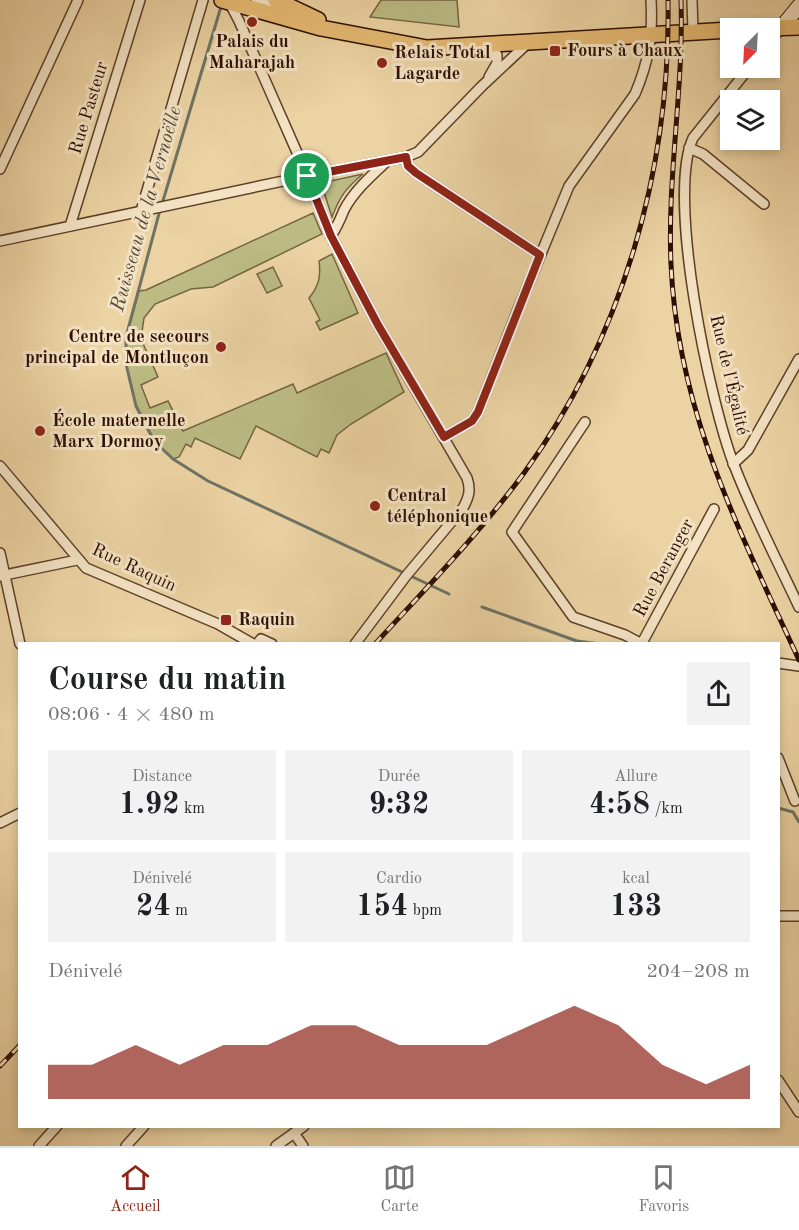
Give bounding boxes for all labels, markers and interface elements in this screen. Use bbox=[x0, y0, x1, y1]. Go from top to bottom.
marker: Palais du Maharajah bbox=[245, 15, 259, 29]
north arrow bbox=[720, 18, 780, 78]
map controls bbox=[720, 18, 780, 150]
place label: Palais du Maharajah bbox=[209, 33, 295, 72]
place label: Fours à Chaux bbox=[567, 42, 682, 60]
place label: Relais Total Lagarde bbox=[394, 44, 491, 83]
marker: Fours à Chaux bbox=[548, 44, 562, 58]
marker: Relais Total Lagarde bbox=[375, 56, 389, 70]
street label: Rue Pasteur bbox=[66, 59, 112, 156]
button: layers bbox=[720, 90, 780, 150]
water label: Ruisseau de la Vernoëlle bbox=[108, 104, 186, 315]
pin bbox=[281, 150, 332, 201]
icon: arrive bbox=[290, 159, 323, 192]
street label: Rue de l'Égalité bbox=[706, 312, 756, 437]
place label: Centre de secours principal de Montluçon bbox=[25, 328, 209, 367]
marker: Centre de secours principal de Montluçon bbox=[214, 340, 228, 354]
place label: École maternelle Marx Dormoy bbox=[52, 408, 186, 451]
marker: École maternelle Marx Dormoy bbox=[33, 424, 47, 438]
place label: Central téléphonique bbox=[387, 487, 488, 526]
marker: Central téléphonique bbox=[368, 499, 382, 513]
street label: Rue Beranger bbox=[631, 516, 698, 620]
street label: Rue Raquin bbox=[89, 541, 179, 595]
place label: Raquin bbox=[238, 611, 295, 629]
marker: Raquin bbox=[219, 613, 233, 627]
button: share bbox=[687, 662, 750, 725]
text: Course du matin bbox=[48, 664, 286, 697]
text: 08:06 · 4 × 480 m bbox=[48, 705, 215, 725]
text: Distance bbox=[132, 769, 192, 785]
text: Durée bbox=[378, 769, 420, 785]
text: Allure bbox=[614, 769, 658, 785]
text: 1.92 bbox=[119, 790, 180, 820]
text: 9:32 bbox=[369, 790, 429, 820]
text: 4:58 bbox=[589, 790, 650, 820]
text: km bbox=[180, 801, 205, 817]
text: /km bbox=[650, 801, 683, 817]
text: Dénivelé bbox=[132, 871, 192, 887]
text: Cardio bbox=[376, 871, 422, 887]
text: kcal bbox=[622, 871, 650, 887]
text: 24 bbox=[136, 892, 171, 922]
text: 154 bbox=[356, 892, 408, 922]
text: 133 bbox=[610, 892, 662, 922]
text: m bbox=[171, 903, 188, 919]
text: bpm bbox=[408, 903, 442, 919]
text: Dénivelé bbox=[48, 962, 122, 982]
text: 204–208 m bbox=[647, 962, 750, 982]
tab: Accueil bbox=[110, 1161, 161, 1217]
tab: Carte bbox=[380, 1161, 419, 1217]
tab: Favoris bbox=[638, 1161, 689, 1217]

